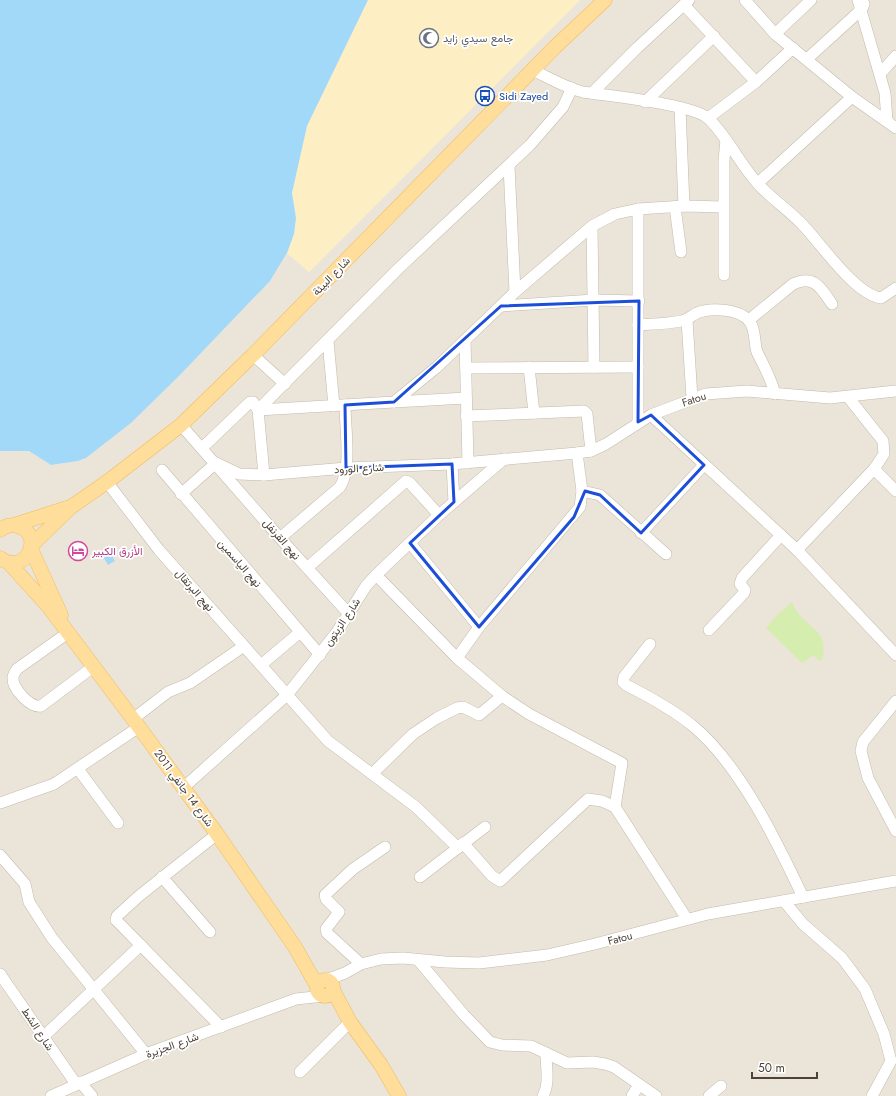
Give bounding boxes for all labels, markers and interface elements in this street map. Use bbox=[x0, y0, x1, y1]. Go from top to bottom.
mosque icon: جامع سيدي زايد bbox=[418, 27, 440, 49]
place label: جامع سيدي زايد bbox=[443, 30, 513, 48]
bus stop icon: Sidi Zayed bbox=[474, 85, 496, 107]
place label: Sidi Zayed bbox=[499, 88, 548, 104]
street label: شارع البيئة bbox=[308, 253, 354, 299]
street label: Fatou bbox=[680, 388, 708, 410]
street label: شارع الورود bbox=[334, 459, 385, 477]
street label: نهج القرنفل bbox=[260, 515, 304, 563]
street label: نهج الياسمين bbox=[214, 535, 266, 591]
hotel icon: الأزرق الكبير bbox=[67, 540, 89, 562]
place label: الأزرق الكبير bbox=[91, 543, 143, 559]
street label: نهج البرتقال bbox=[172, 565, 218, 615]
street label: شارع الزيتون bbox=[320, 594, 364, 649]
street label: شارع 14 جانفي 2011 bbox=[149, 746, 218, 831]
street label: Fatou bbox=[606, 927, 634, 949]
street label: شارع الشط bbox=[18, 1004, 58, 1054]
street label: شارع الجزيرة bbox=[143, 1028, 201, 1062]
scale bar bbox=[752, 1054, 817, 1080]
text: 50 m bbox=[758, 1059, 785, 1077]

